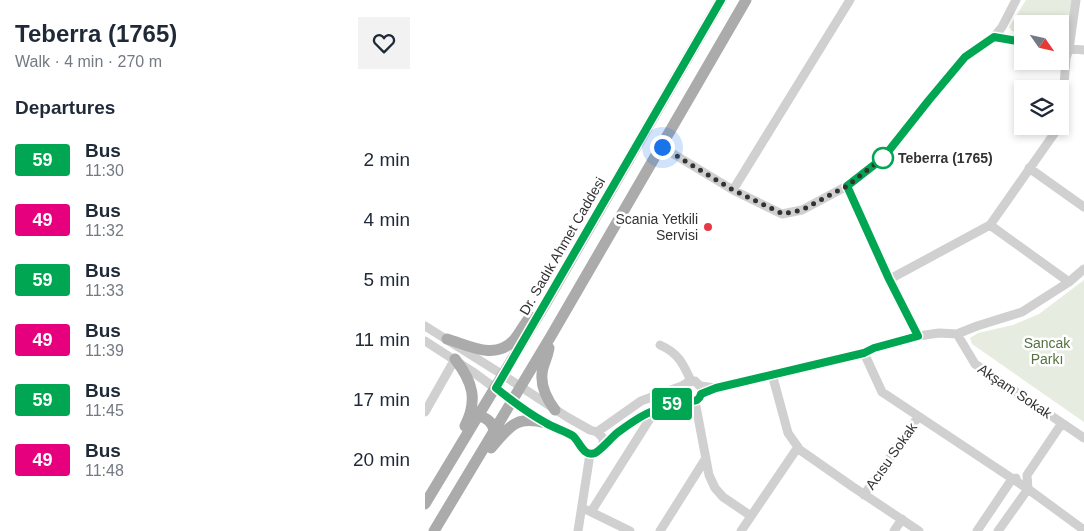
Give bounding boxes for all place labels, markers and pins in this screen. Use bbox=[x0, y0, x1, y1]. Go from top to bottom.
marker: Teberra (1765) bbox=[872, 147, 894, 169]
place label: Teberra (1765) bbox=[898, 150, 993, 166]
place label: Scania Yetkili Servisi bbox=[615, 211, 698, 243]
marker: Scania Yetkili Servisi bbox=[702, 221, 714, 233]

